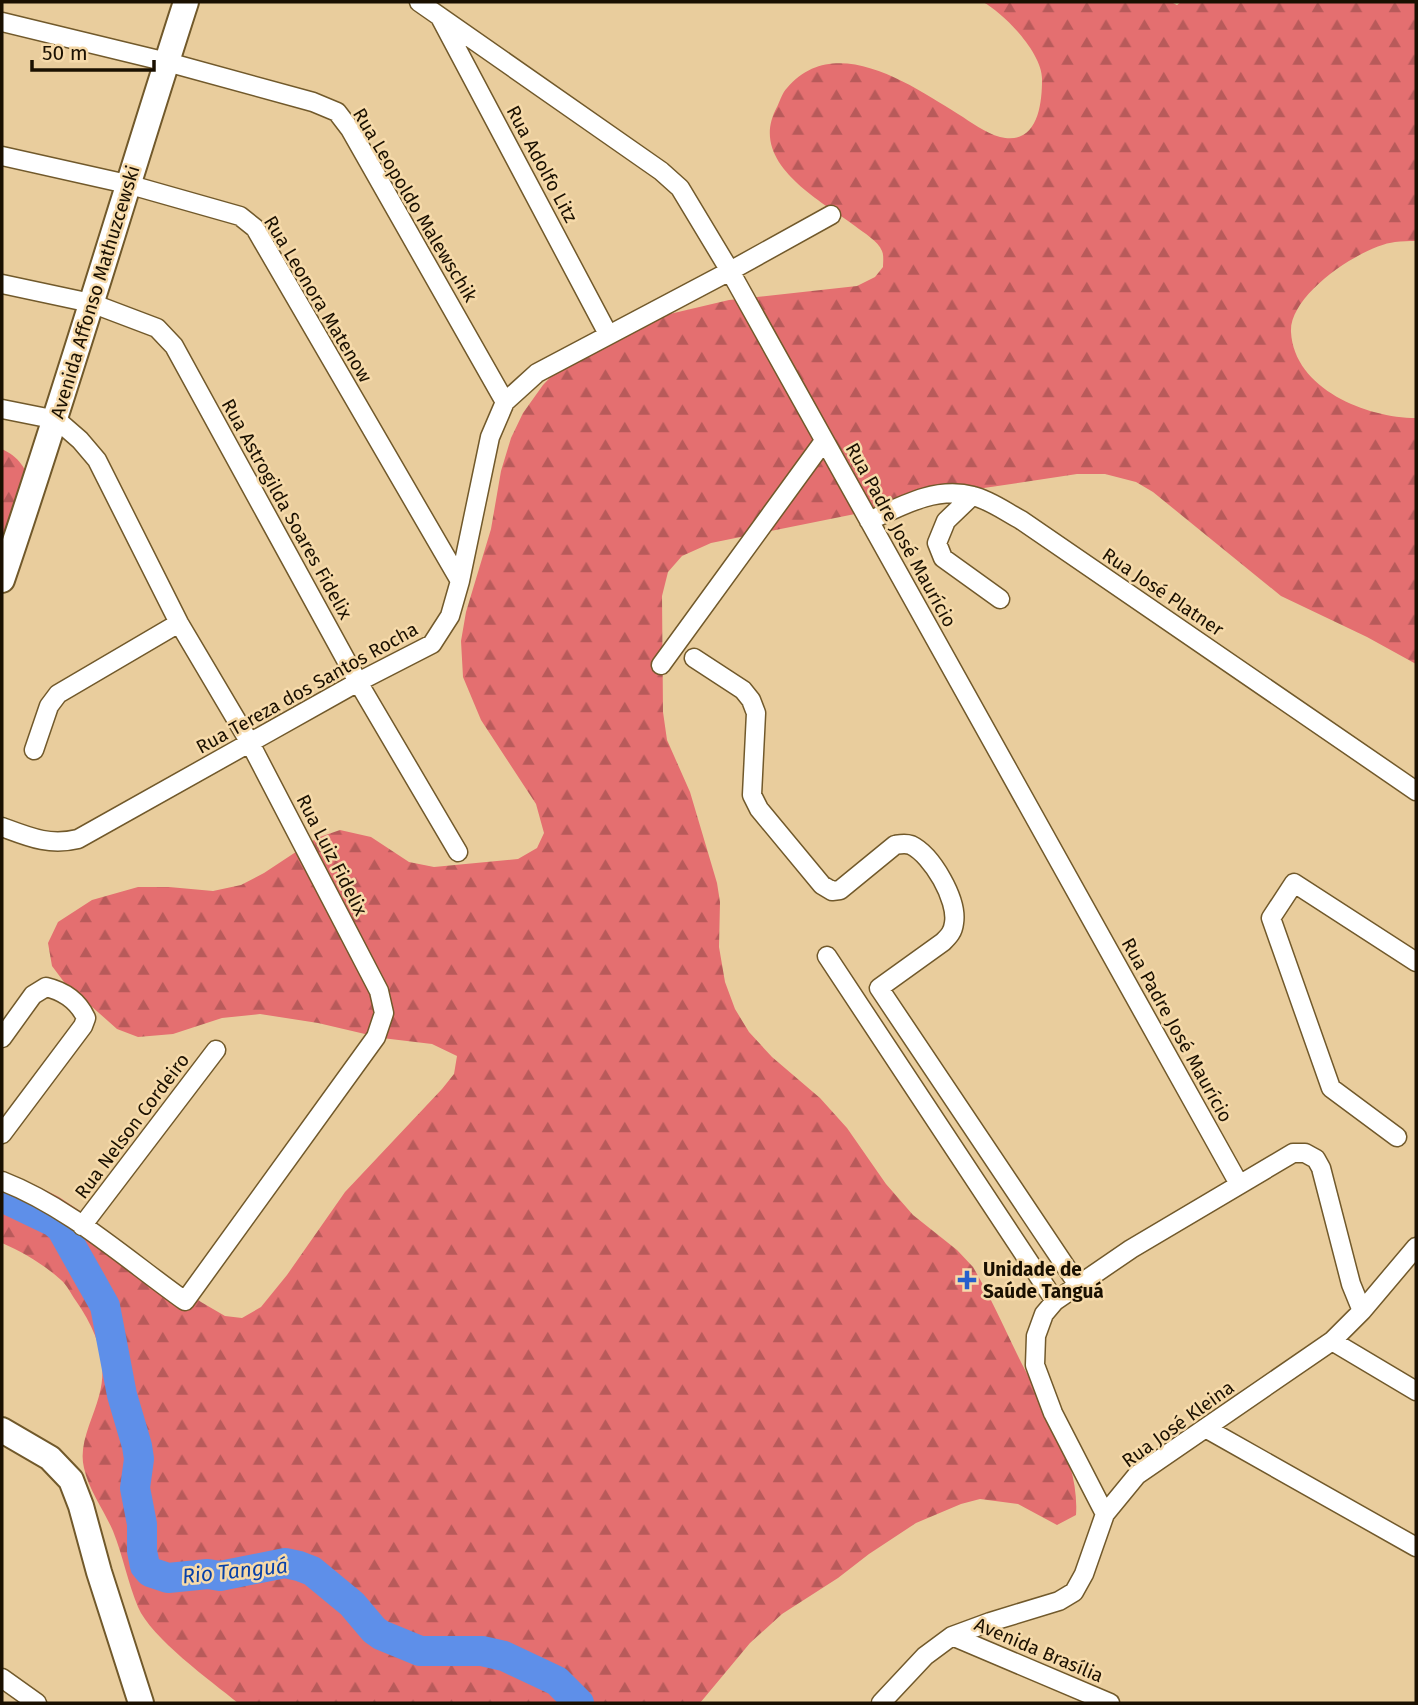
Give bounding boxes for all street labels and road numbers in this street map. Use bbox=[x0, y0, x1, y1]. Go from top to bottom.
street label: Rua Adolfo Litz bbox=[502, 102, 582, 226]
street label: Rua Leopoldo Malewschik bbox=[348, 104, 482, 306]
street label: Avenida Affonso Mathuzcewski bbox=[45, 163, 145, 421]
street label: Rua Leonora Matenow bbox=[259, 211, 377, 387]
street label: Rua Astrogilda Soares Fidelix bbox=[217, 395, 358, 624]
street label: Rua Padre José Maurício bbox=[841, 439, 961, 631]
street label: Rua José Platner bbox=[1098, 543, 1229, 641]
street label: Rua Tereza dos Santos Rocha bbox=[192, 617, 422, 759]
street label: Rua Luiz Fidelix bbox=[292, 791, 373, 920]
street label: Rua Padre José Maurício bbox=[1117, 934, 1237, 1126]
street label: Rua Nelson Cordeiro bbox=[70, 1049, 194, 1203]
street label: Rua José Kleina bbox=[1117, 1376, 1239, 1472]
street label: Avenida Brasília bbox=[971, 1612, 1107, 1688]

